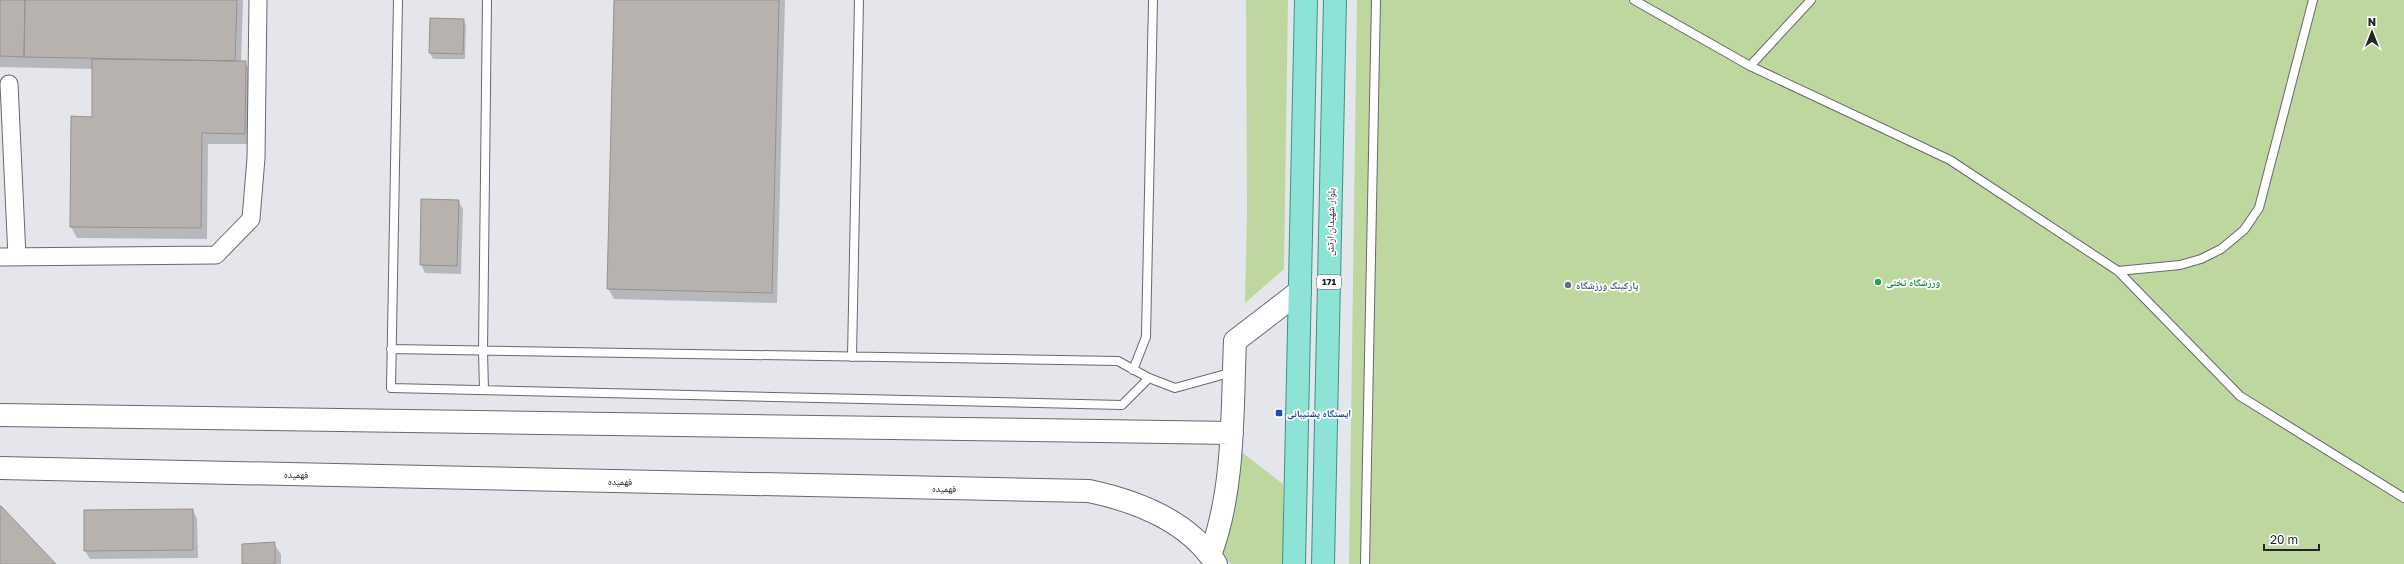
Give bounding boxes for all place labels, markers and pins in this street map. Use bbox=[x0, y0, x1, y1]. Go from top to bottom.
place label: ورزشگاه تختی bbox=[1886, 276, 1940, 289]
marker: ورزشگاه تختی bbox=[1873, 277, 1883, 287]
place label: پارکینگ ورزشگاه bbox=[1576, 279, 1639, 292]
marker: پارکینگ ورزشگاه bbox=[1563, 280, 1573, 290]
place label: ایستگاه پشتیبانی bbox=[1287, 407, 1351, 420]
marker: ایستگاه پشتیبانی bbox=[1274, 408, 1284, 418]

